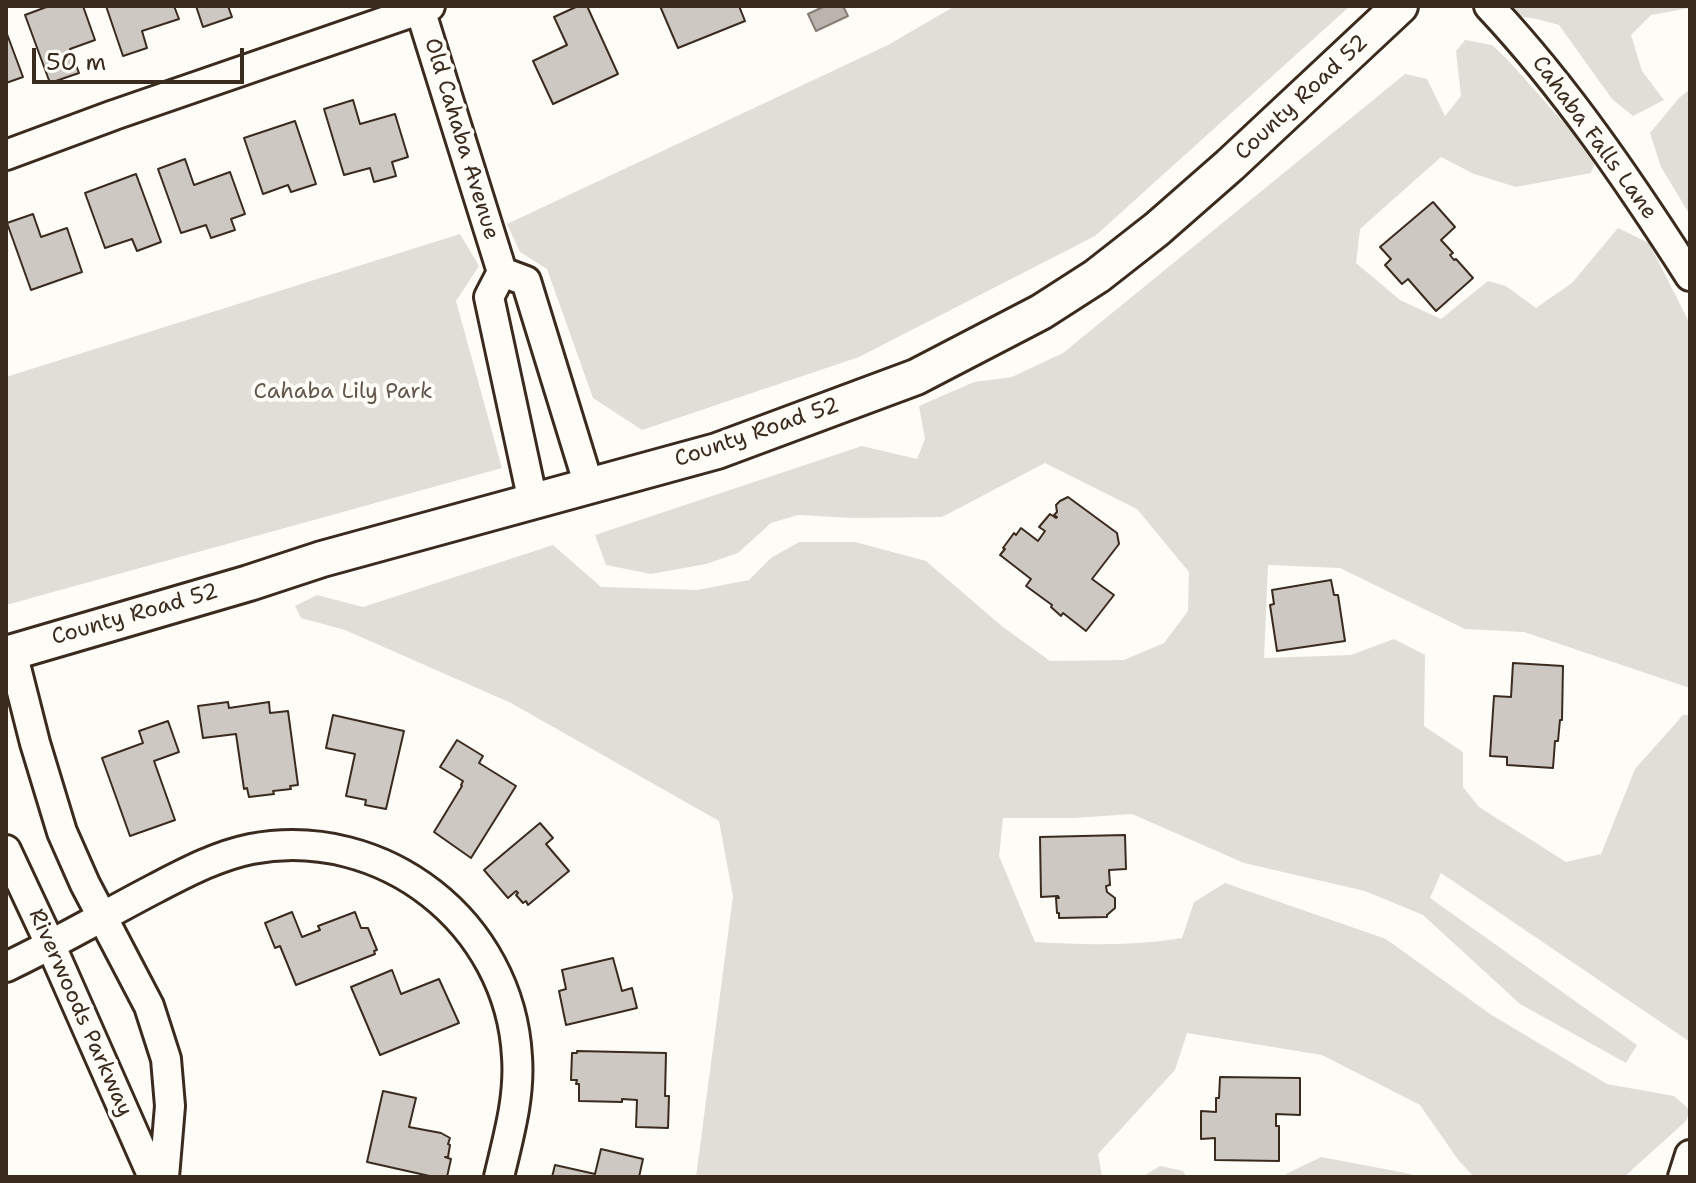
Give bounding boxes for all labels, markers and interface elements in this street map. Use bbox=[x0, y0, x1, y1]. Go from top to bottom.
street label: County Road 52 bbox=[1230, 30, 1374, 166]
scale bar bbox=[36, 32, 248, 82]
street label: Old Cahaba Avenue bbox=[418, 35, 504, 243]
text: 50 m bbox=[46, 46, 106, 78]
street label: Cahaba Falls Lane bbox=[1526, 51, 1662, 225]
park label: Cahaba Lily Park bbox=[253, 379, 433, 405]
street label: County Road 52 bbox=[671, 393, 843, 473]
street label: County Road 52 bbox=[49, 579, 221, 651]
street label: Riverwoods Parkway bbox=[22, 905, 138, 1121]

